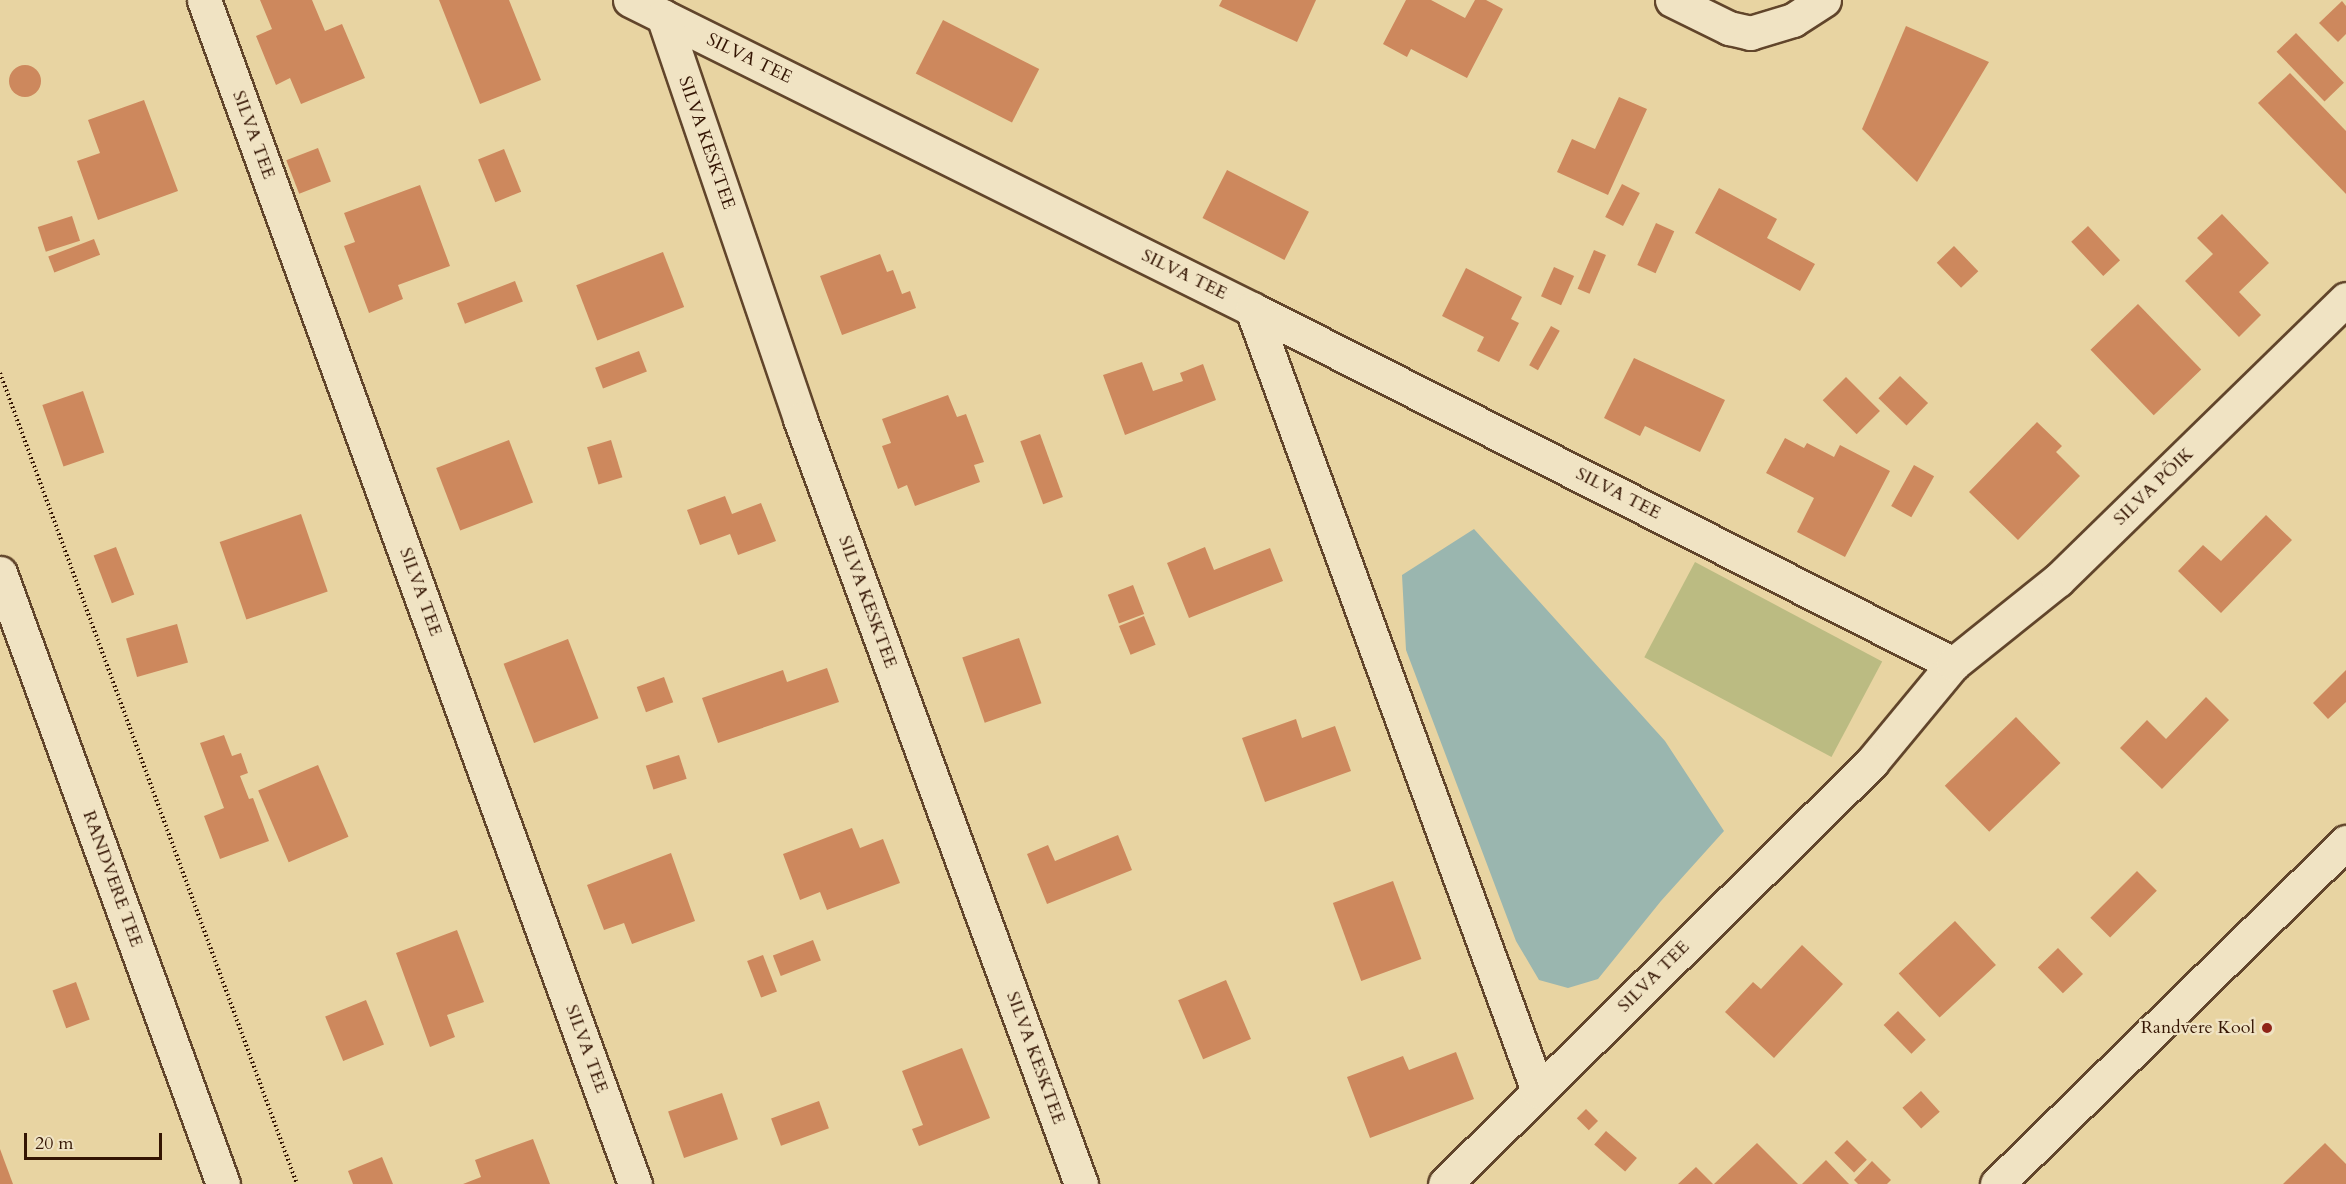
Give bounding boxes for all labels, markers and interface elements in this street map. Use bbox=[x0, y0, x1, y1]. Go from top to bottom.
street label: SILVA TEE bbox=[703, 29, 795, 89]
street label: SILVA KESKTEE bbox=[673, 74, 739, 212]
street label: SILVA TEE bbox=[227, 88, 279, 182]
street label: SILVA TEE bbox=[1138, 245, 1230, 305]
street label: SILVA PÕIK bbox=[2110, 444, 2198, 530]
street label: SILVA TEE bbox=[1572, 463, 1664, 525]
street label: SILVA KESKTEE bbox=[833, 533, 901, 671]
street label: SILVA TEE bbox=[394, 545, 446, 639]
street label: RANDVERE TEE bbox=[77, 808, 147, 950]
street label: SILVA TEE bbox=[1614, 937, 1694, 1017]
street label: SILVA KESKTEE bbox=[1001, 989, 1069, 1127]
street label: SILVA TEE bbox=[560, 1002, 612, 1096]
place label: Randvere Kool bbox=[2141, 1017, 2255, 1039]
marker: Randvere Kool bbox=[2260, 1021, 2274, 1035]
scale bar bbox=[27, 1121, 165, 1159]
text: 20 m bbox=[35, 1131, 74, 1156]

